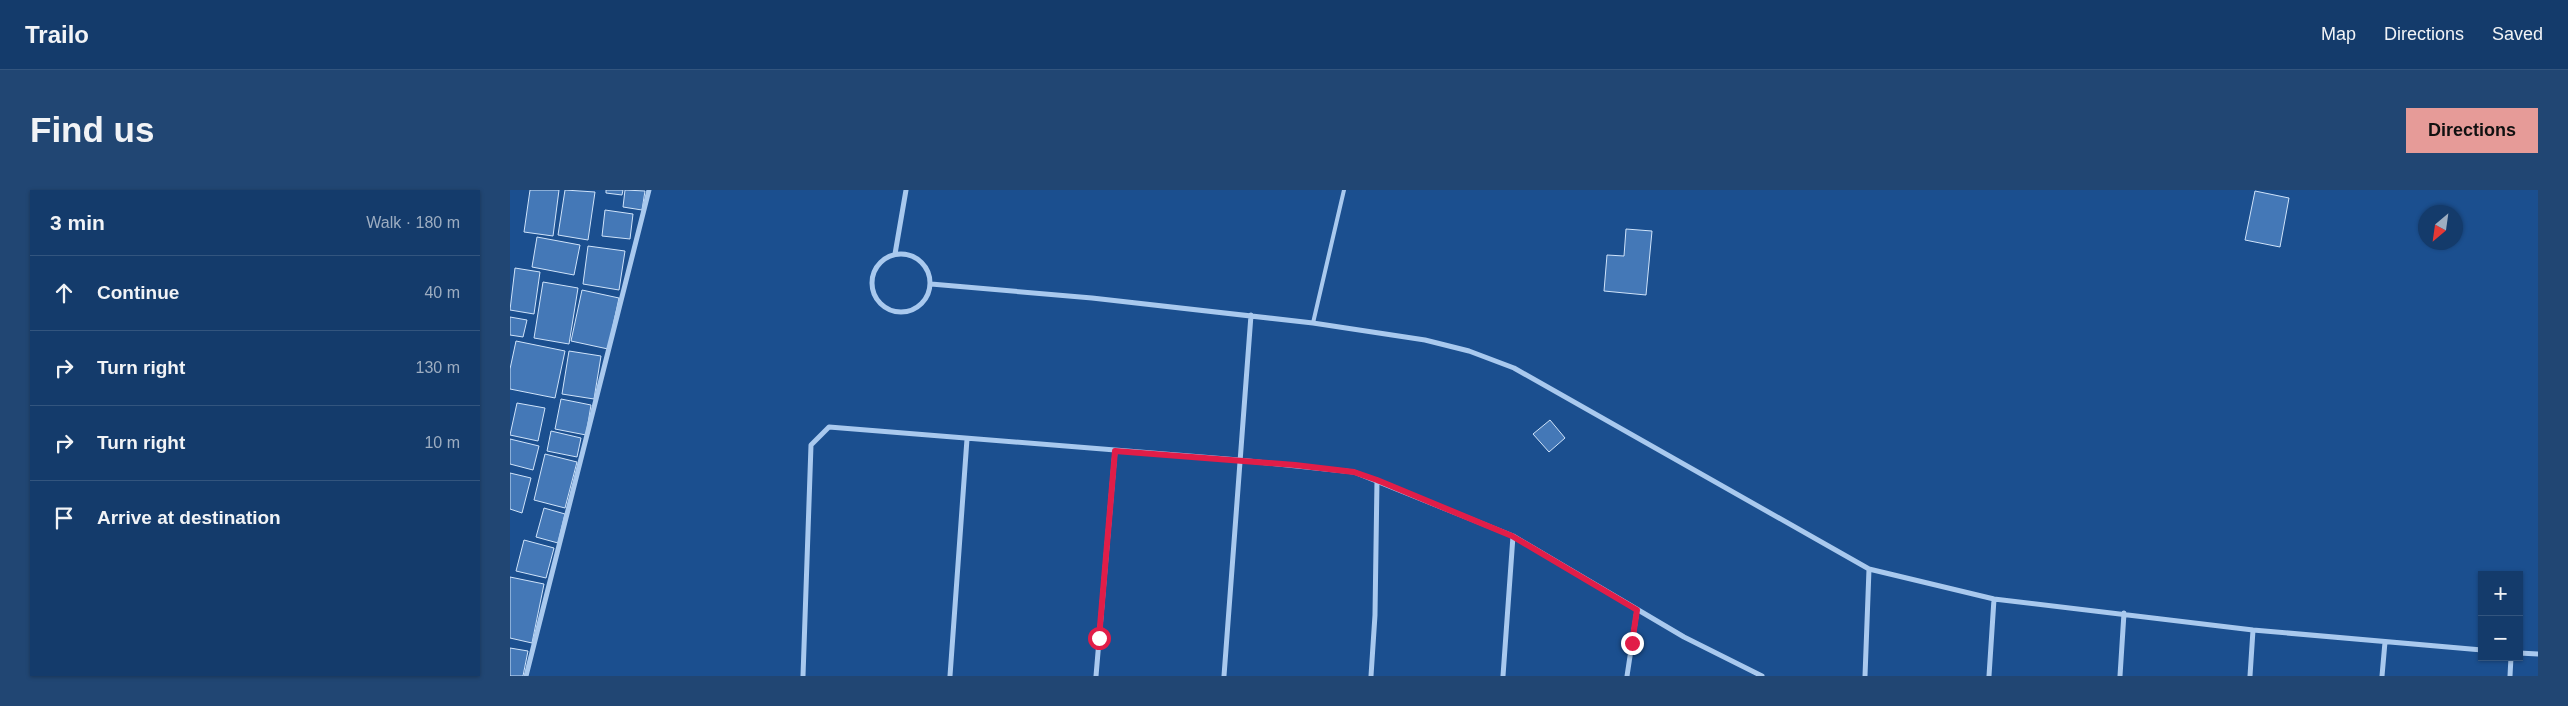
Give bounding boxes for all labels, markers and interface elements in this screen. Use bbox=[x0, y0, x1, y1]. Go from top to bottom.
text: Trailo bbox=[25, 21, 89, 48]
text: Map bbox=[2321, 24, 2356, 44]
text: Directions bbox=[2384, 24, 2464, 44]
text: Saved bbox=[2492, 24, 2543, 44]
button: Directions bbox=[2406, 108, 2538, 153]
text: Find us bbox=[30, 110, 154, 149]
north arrow bbox=[2418, 205, 2463, 250]
text: 3 min bbox=[50, 211, 105, 234]
text: Walk · 180 m bbox=[366, 214, 460, 231]
icon: ahead bbox=[50, 279, 78, 307]
text: Continue bbox=[97, 282, 179, 303]
text: 40 m bbox=[424, 284, 460, 301]
icon: right bbox=[50, 354, 78, 382]
text: Turn right bbox=[97, 357, 185, 378]
text: 130 m bbox=[416, 359, 460, 376]
icon: right bbox=[50, 429, 78, 457]
text: Turn right bbox=[97, 432, 185, 453]
text: 10 m bbox=[424, 434, 460, 451]
icon: arrive bbox=[50, 504, 78, 532]
text: Arrive at destination bbox=[97, 507, 281, 528]
map controls bbox=[2478, 571, 2523, 661]
button: + bbox=[2478, 571, 2523, 616]
button: − bbox=[2478, 616, 2523, 661]
route start bbox=[1088, 627, 1111, 650]
route end bbox=[1621, 632, 1644, 655]

